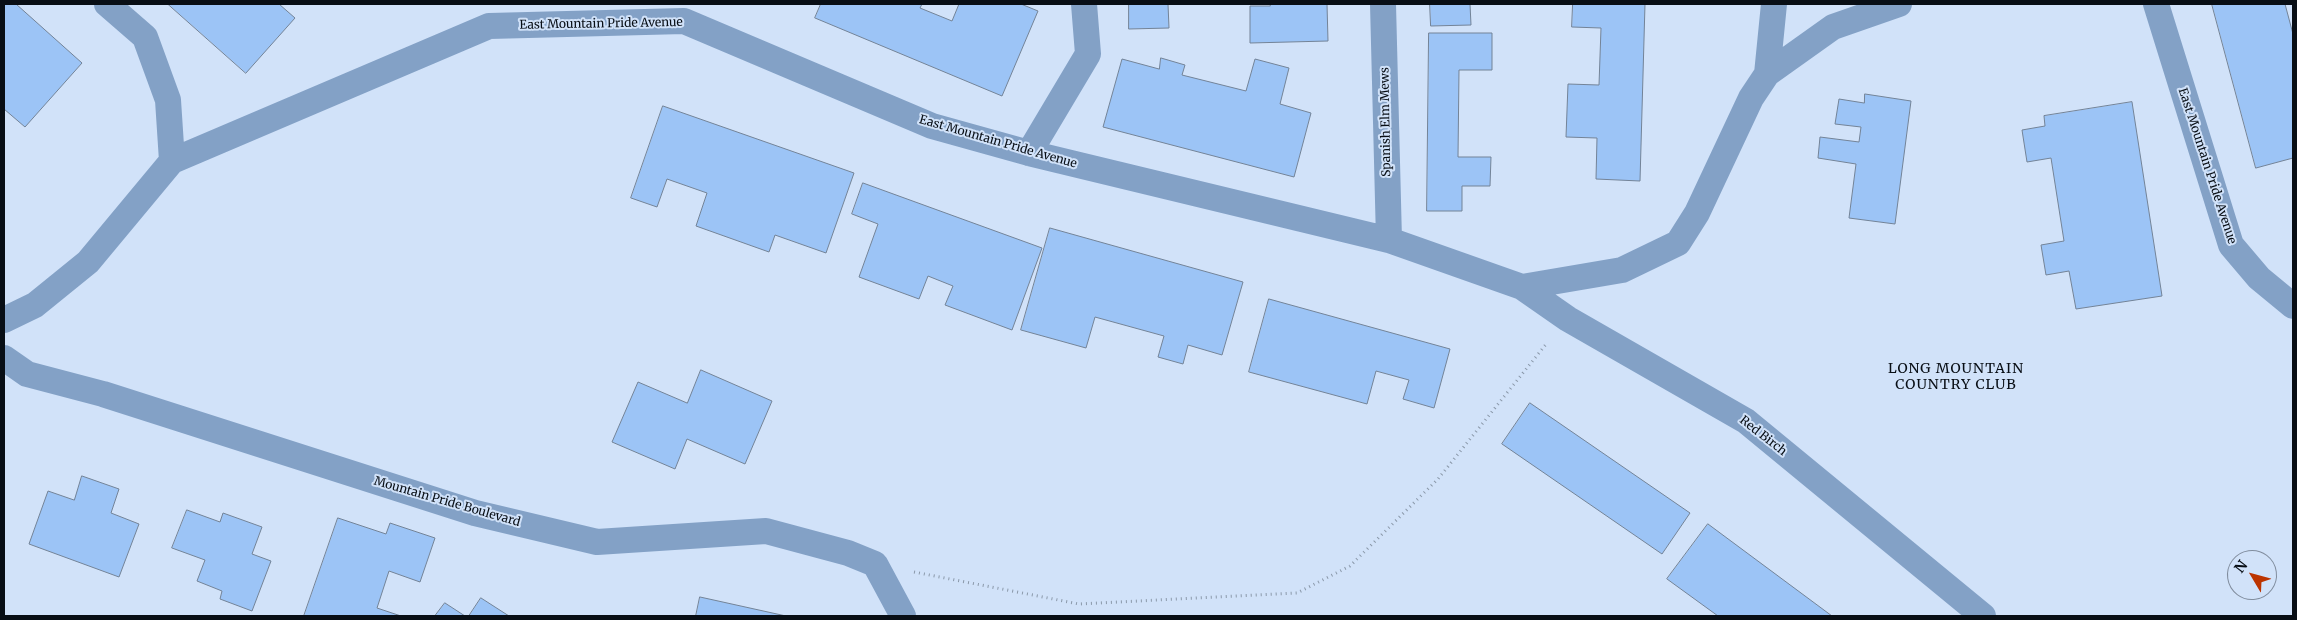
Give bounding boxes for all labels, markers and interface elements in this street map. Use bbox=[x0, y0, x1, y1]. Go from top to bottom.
street label: East Mountain Pride Avenue bbox=[519, 15, 683, 33]
street label: Spanish Elm Mews bbox=[1378, 67, 1394, 177]
street label: East Mountain Pride Avenue bbox=[2175, 86, 2239, 246]
street label: East Mountain Pride Avenue bbox=[918, 113, 1078, 171]
district label: LONG MOUNTAIN COUNTRY CLUB bbox=[1886, 361, 2026, 394]
street label: Red Birch bbox=[1737, 413, 1789, 459]
street label: Mountain Pride Boulevard bbox=[372, 474, 522, 530]
north arrow bbox=[2227, 550, 2277, 600]
text: N bbox=[2230, 557, 2251, 576]

